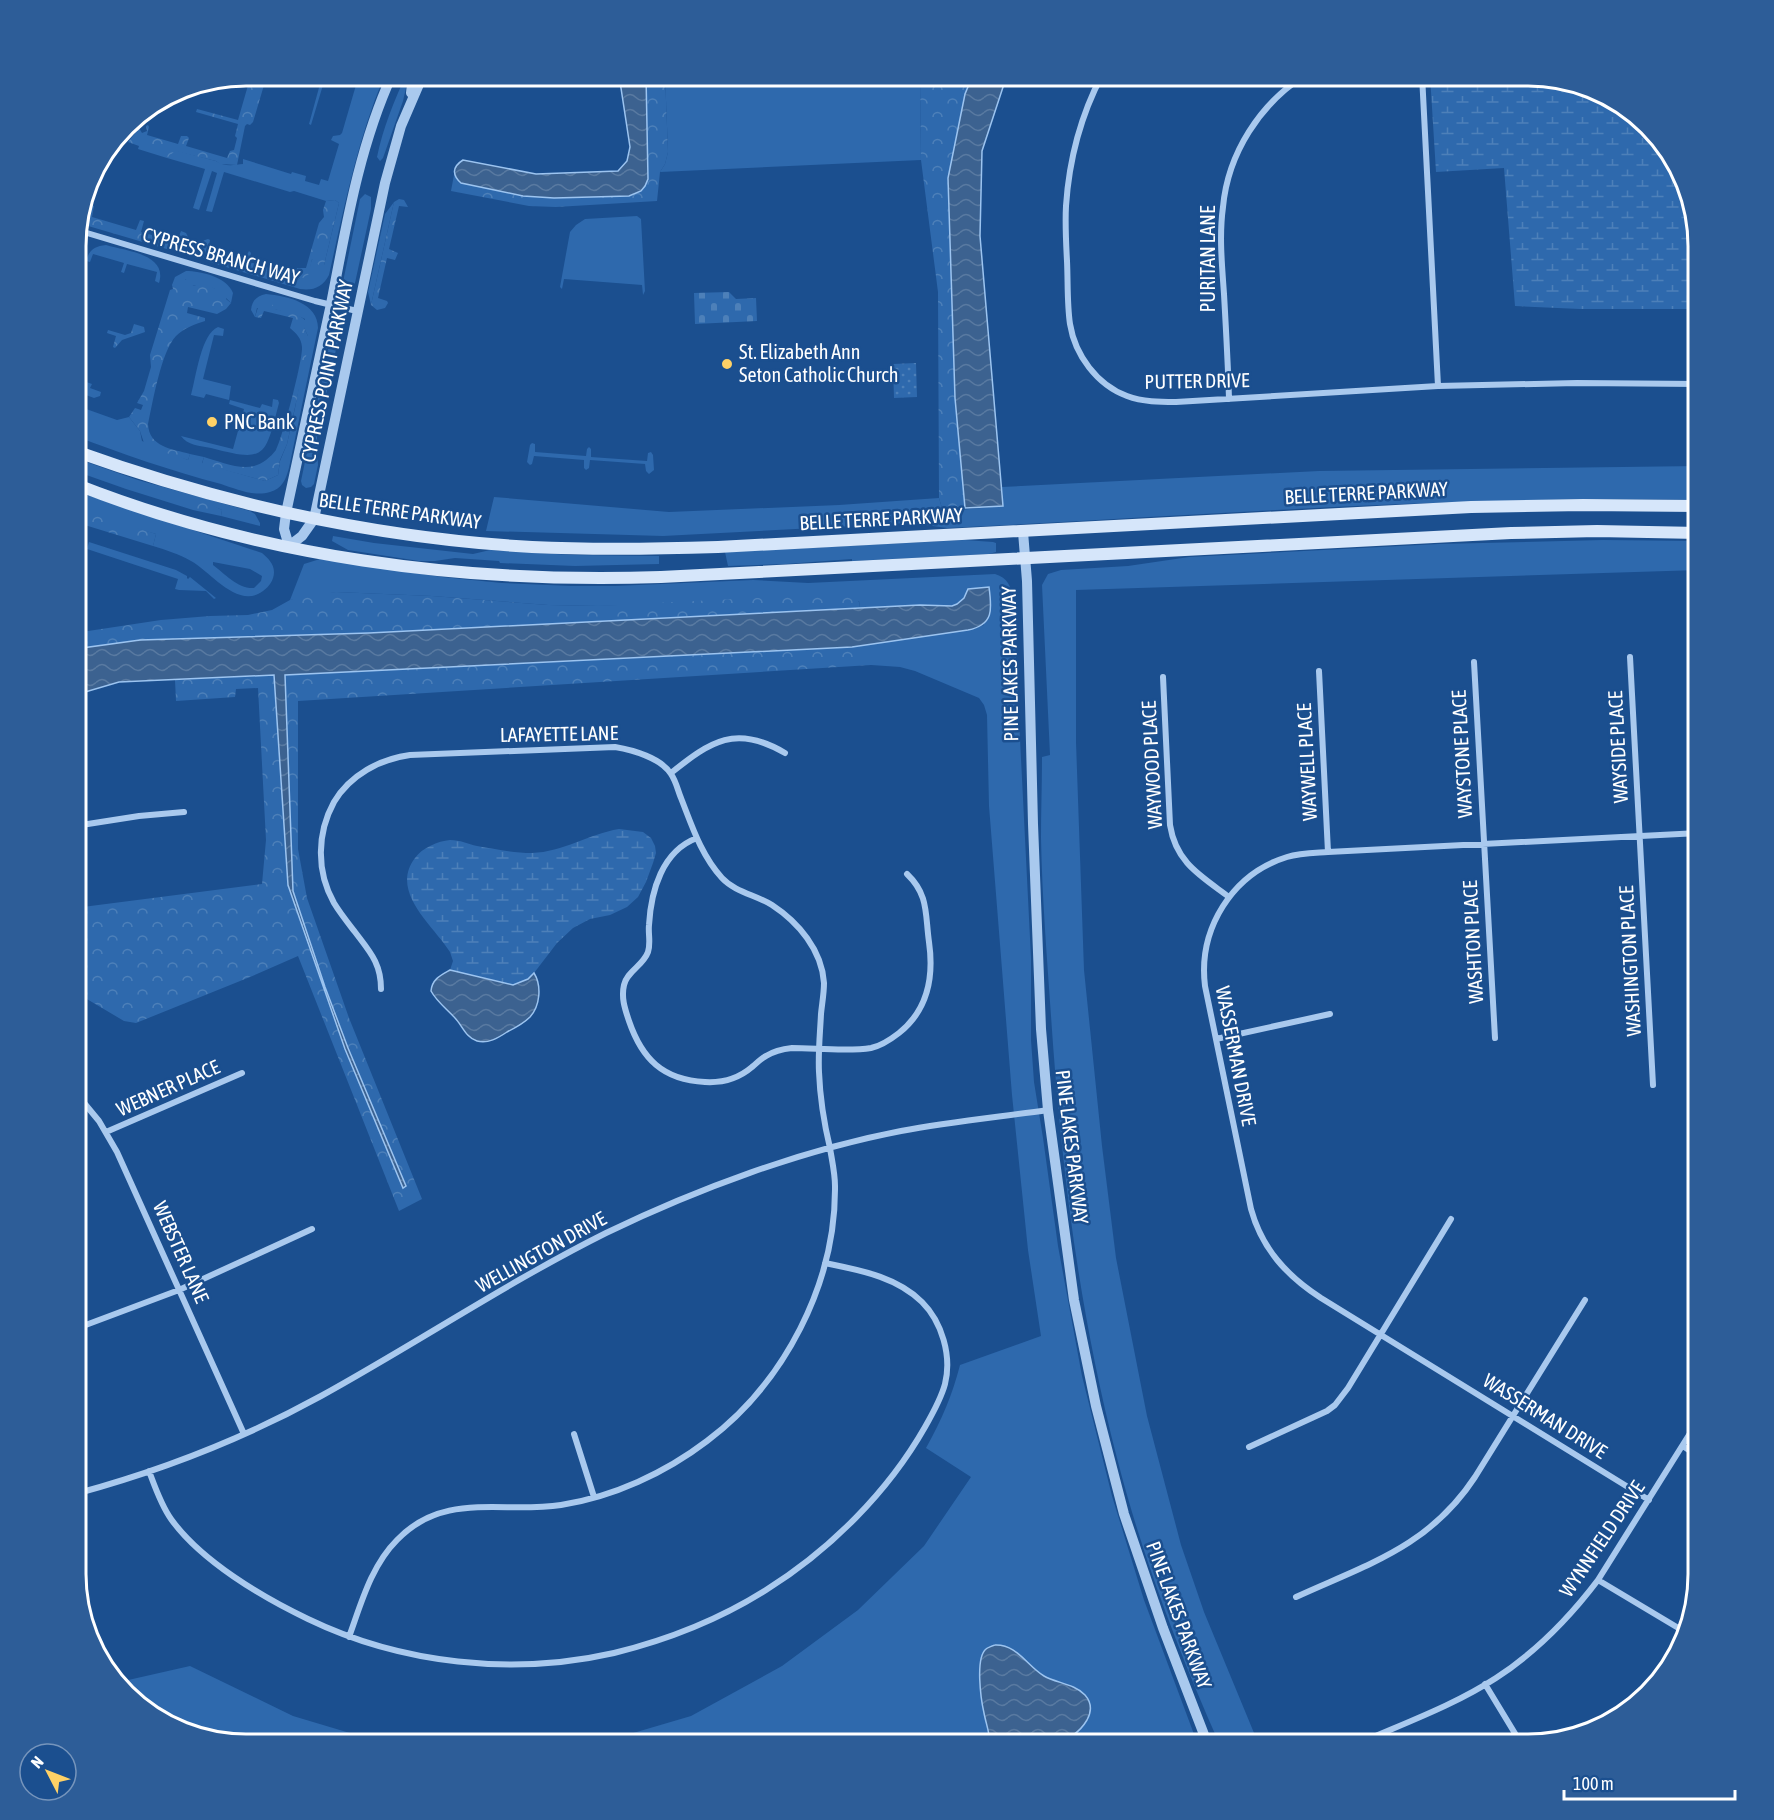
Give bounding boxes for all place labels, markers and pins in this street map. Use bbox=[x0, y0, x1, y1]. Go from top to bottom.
place label: St. Elizabeth Ann Seton Catholic Church bbox=[739, 340, 898, 386]
marker: St. Elizabeth Ann Seton Catholic Church bbox=[720, 357, 734, 371]
place label: PNC Bank bbox=[224, 410, 295, 433]
marker: PNC Bank bbox=[205, 415, 219, 429]

